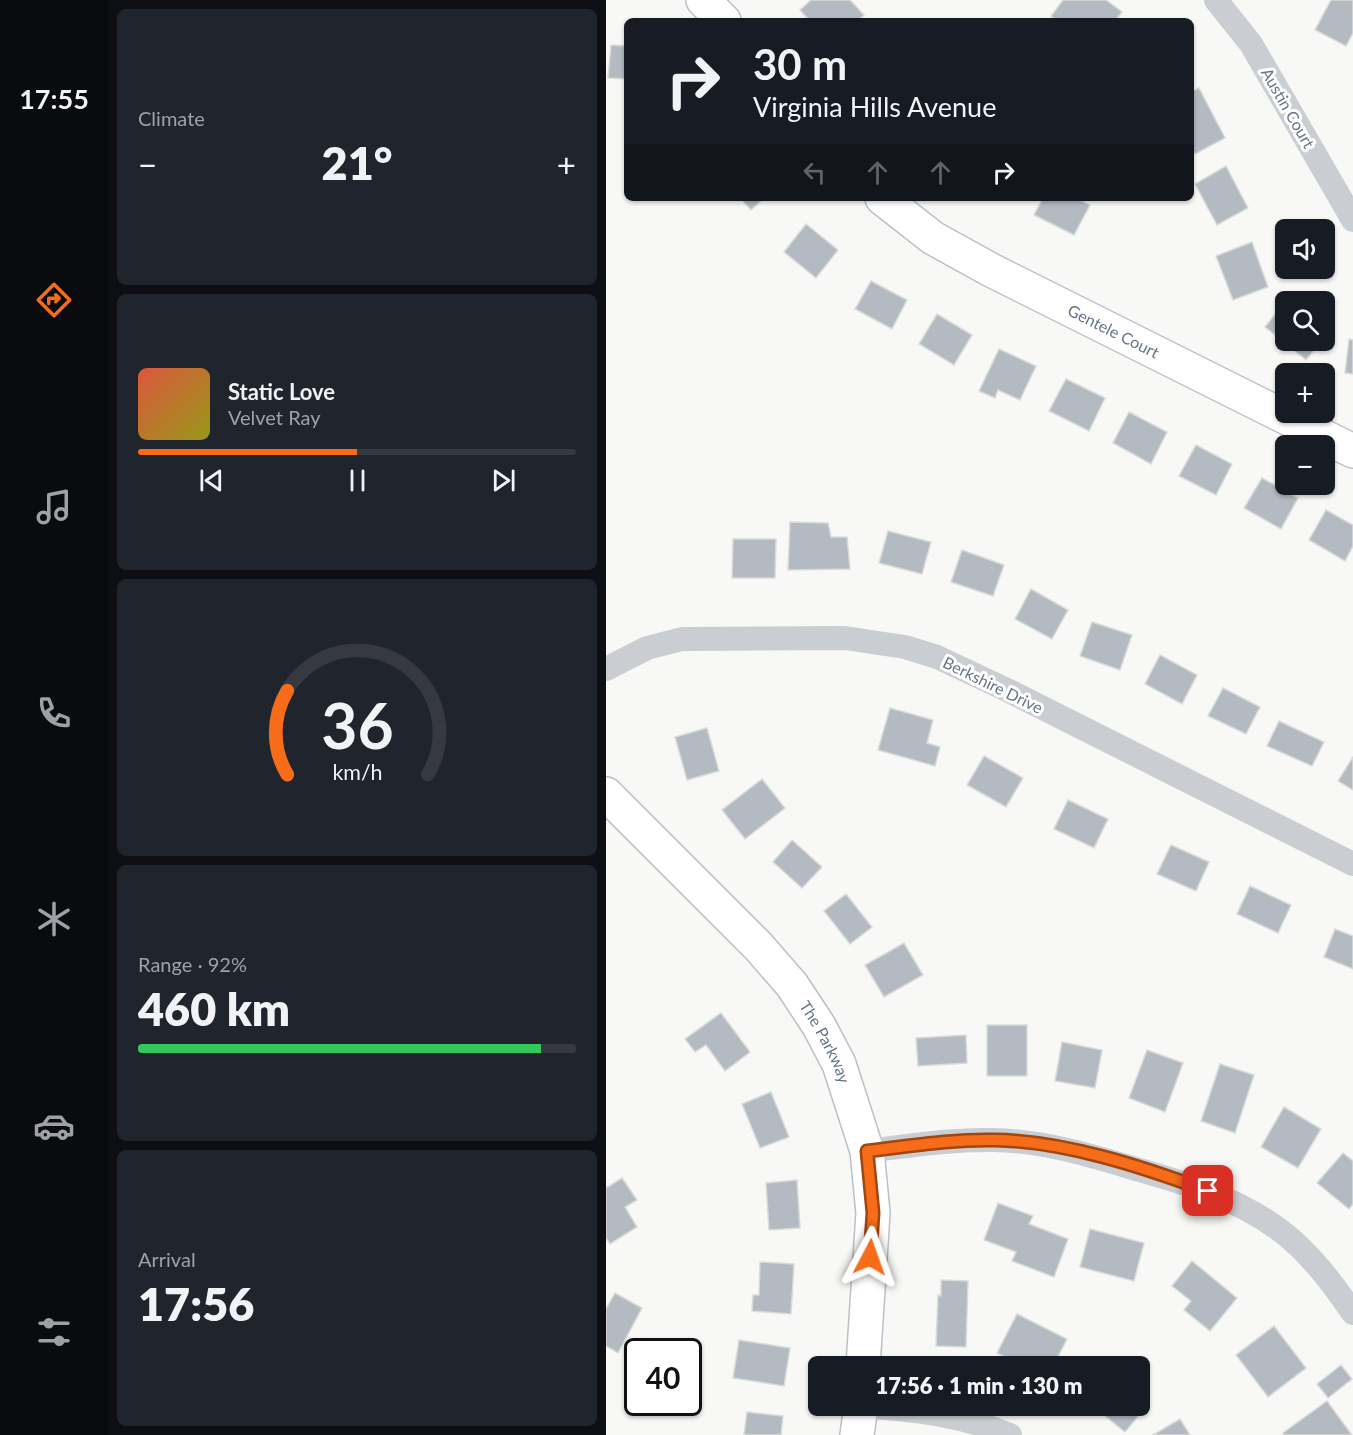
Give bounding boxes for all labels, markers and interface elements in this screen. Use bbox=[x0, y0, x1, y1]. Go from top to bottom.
text: 30 m bbox=[753, 39, 847, 89]
icon: right bbox=[654, 42, 732, 120]
street label: Austin Court bbox=[1258, 64, 1319, 151]
text: 17:55 bbox=[19, 82, 89, 115]
text: Virginia Hills Avenue bbox=[753, 90, 996, 123]
text: Climate bbox=[138, 106, 205, 130]
text: 21° bbox=[322, 136, 392, 190]
text: − bbox=[138, 144, 157, 184]
text: + bbox=[557, 144, 576, 184]
icon: left bbox=[798, 156, 831, 189]
icon: ahead bbox=[861, 156, 894, 189]
icon: ahead bbox=[924, 156, 957, 189]
icon: right bbox=[987, 156, 1020, 189]
map controls bbox=[1275, 219, 1335, 495]
button: sound bbox=[1275, 219, 1335, 279]
icon: directions bbox=[33, 279, 75, 321]
button: search bbox=[1275, 291, 1335, 351]
street label: Gentele Court bbox=[1065, 300, 1163, 362]
button: + bbox=[1275, 363, 1335, 423]
text: Static Love bbox=[228, 378, 335, 405]
text: Velvet Ray bbox=[228, 405, 321, 429]
button: − bbox=[1275, 435, 1335, 495]
icon: previous bbox=[195, 464, 228, 497]
icon: pause bbox=[341, 464, 374, 497]
icon: next bbox=[487, 464, 520, 497]
icon: music bbox=[33, 486, 75, 528]
street label: Berkshire Drive bbox=[940, 652, 1046, 717]
text: 36 bbox=[321, 687, 393, 762]
icon: phone bbox=[33, 692, 75, 734]
text: km/h bbox=[332, 759, 382, 785]
icon: climate bbox=[33, 898, 75, 940]
text: Range · 92% bbox=[138, 952, 247, 976]
text: 460 km bbox=[138, 982, 290, 1036]
street label: The Parkway bbox=[796, 997, 855, 1086]
icon: car bbox=[33, 1105, 75, 1147]
pin bbox=[1182, 1165, 1233, 1216]
icon: arrive bbox=[1191, 1174, 1224, 1207]
position arrow bbox=[838, 1225, 902, 1289]
text: Arrival bbox=[138, 1247, 196, 1271]
text: 17:56 bbox=[138, 1277, 254, 1331]
icon: filters bbox=[33, 1311, 75, 1353]
speed limit sign: 40 bbox=[624, 1338, 702, 1416]
text: 17:56 · 1 min · 130 m bbox=[876, 1372, 1082, 1399]

